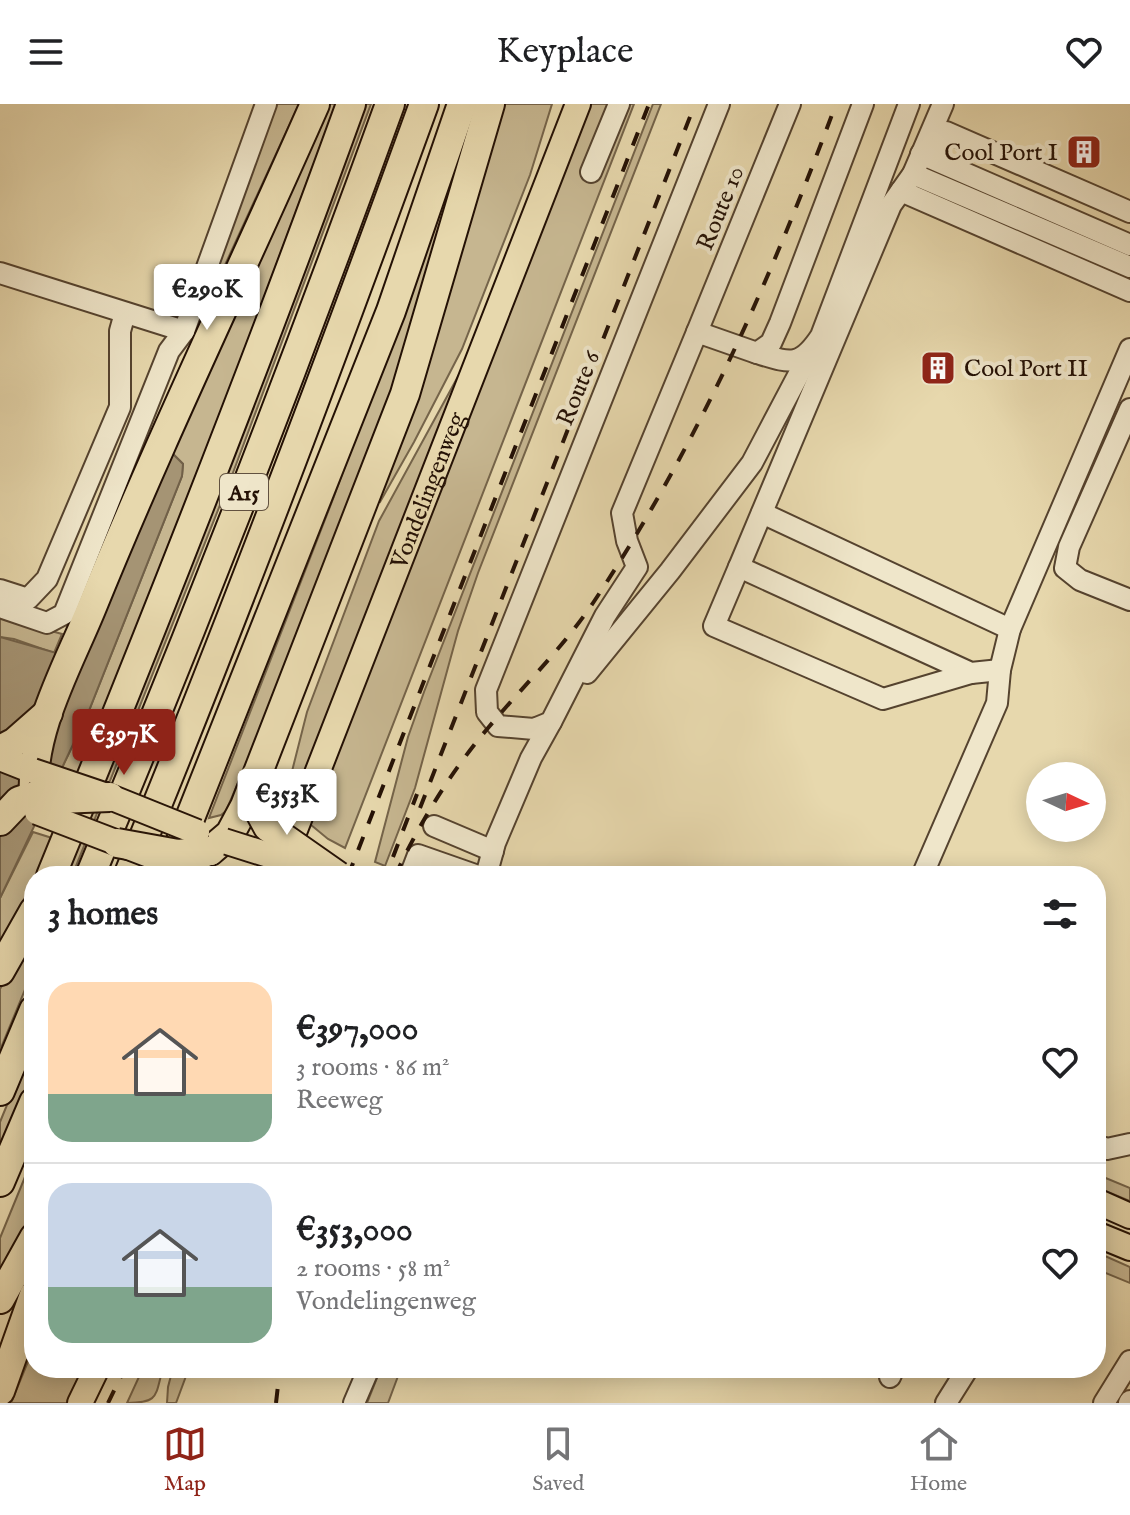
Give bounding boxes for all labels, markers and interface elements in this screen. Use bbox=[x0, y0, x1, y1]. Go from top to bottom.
text: Keyplace bbox=[496, 29, 634, 75]
icon: menu bbox=[24, 30, 68, 74]
icon: heart bbox=[1062, 30, 1106, 74]
building icon: Cool Port I bbox=[1065, 133, 1103, 171]
place label: Cool Port I bbox=[944, 138, 1058, 169]
street label: Route 10 bbox=[690, 162, 752, 255]
pin: €290K bbox=[151, 264, 263, 332]
text: €290K bbox=[172, 273, 242, 306]
street label: Route 6 bbox=[550, 346, 609, 431]
building icon: Cool Port II bbox=[919, 349, 957, 387]
place label: Cool Port II bbox=[964, 354, 1088, 385]
street label: Vondelingenweg bbox=[384, 407, 474, 575]
road number: A15 bbox=[220, 474, 268, 510]
pin: €397K bbox=[68, 709, 180, 777]
text: €397K bbox=[90, 718, 158, 751]
north arrow bbox=[1026, 762, 1106, 842]
map controls bbox=[1026, 762, 1106, 842]
pin: €353K bbox=[231, 769, 343, 837]
text: €353K bbox=[256, 778, 318, 811]
icon: filters bbox=[1038, 892, 1082, 936]
text: 3 homes bbox=[48, 893, 158, 936]
text: €397,000 bbox=[296, 1008, 419, 1051]
icon: home bbox=[112, 1014, 208, 1110]
icon: heart bbox=[1038, 1040, 1082, 1084]
text: 3 rooms · 86 m² bbox=[296, 1051, 449, 1084]
text: Reeweg bbox=[296, 1084, 383, 1117]
text: €353,000 bbox=[296, 1209, 413, 1252]
icon: home bbox=[112, 1215, 208, 1311]
icon: heart bbox=[1038, 1241, 1082, 1285]
text: 2 rooms · 58 m² bbox=[296, 1252, 450, 1285]
text: Vondelingenweg bbox=[296, 1285, 476, 1318]
tab: Map bbox=[163, 1422, 207, 1498]
tab: Saved bbox=[532, 1422, 584, 1498]
tab: Home bbox=[910, 1422, 967, 1498]

